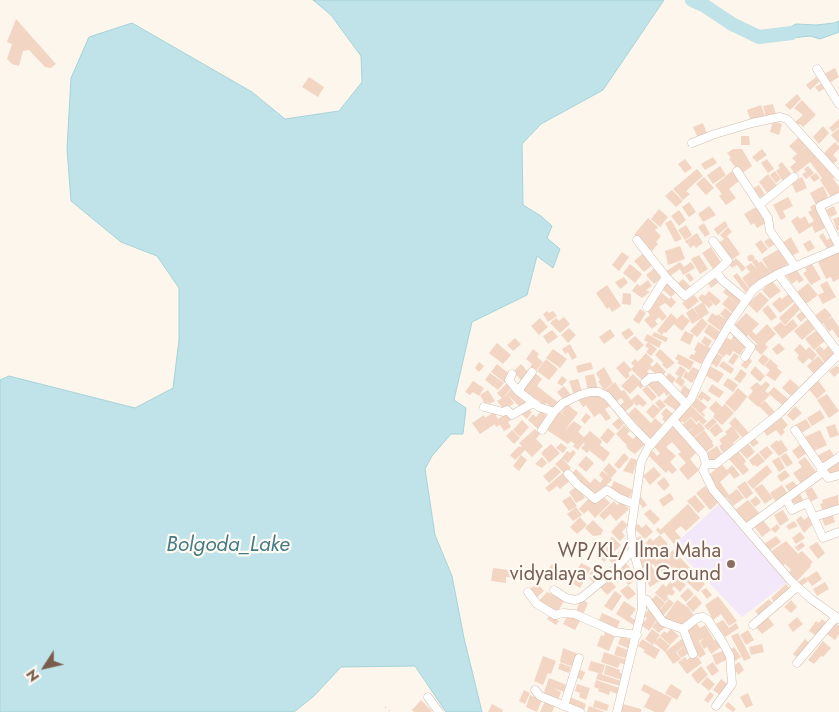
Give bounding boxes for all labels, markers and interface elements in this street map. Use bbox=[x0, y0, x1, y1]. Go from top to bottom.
water label: Bolgoda_Lake bbox=[166, 533, 290, 559]
place label: WP/KL/ Ilma Maha vidyalaya School Ground bbox=[510, 540, 721, 587]
marker: WP/KL/ Ilma Maha vidyalaya School Ground bbox=[725, 558, 737, 570]
north arrow bbox=[20, 642, 70, 692]
text: N bbox=[21, 665, 44, 686]

